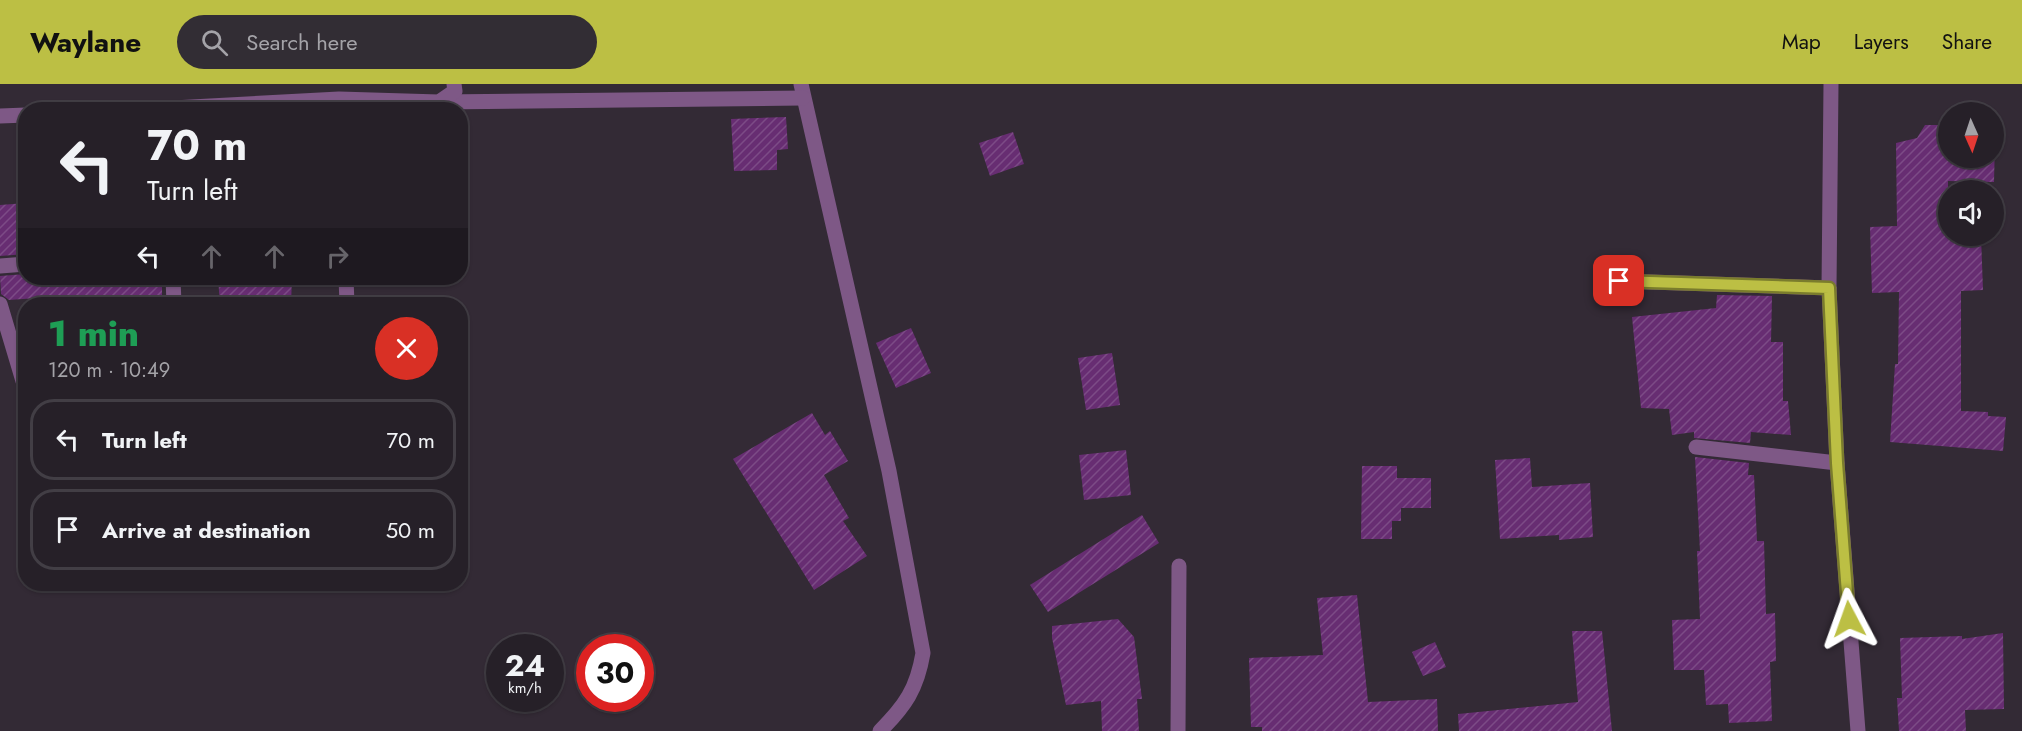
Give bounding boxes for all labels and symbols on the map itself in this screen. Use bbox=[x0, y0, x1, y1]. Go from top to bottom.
north arrow bbox=[1938, 102, 2004, 168]
pin bbox=[1593, 255, 1644, 306]
position arrow bbox=[1817, 587, 1881, 651]
speed limit sign: 30 bbox=[576, 634, 654, 712]

